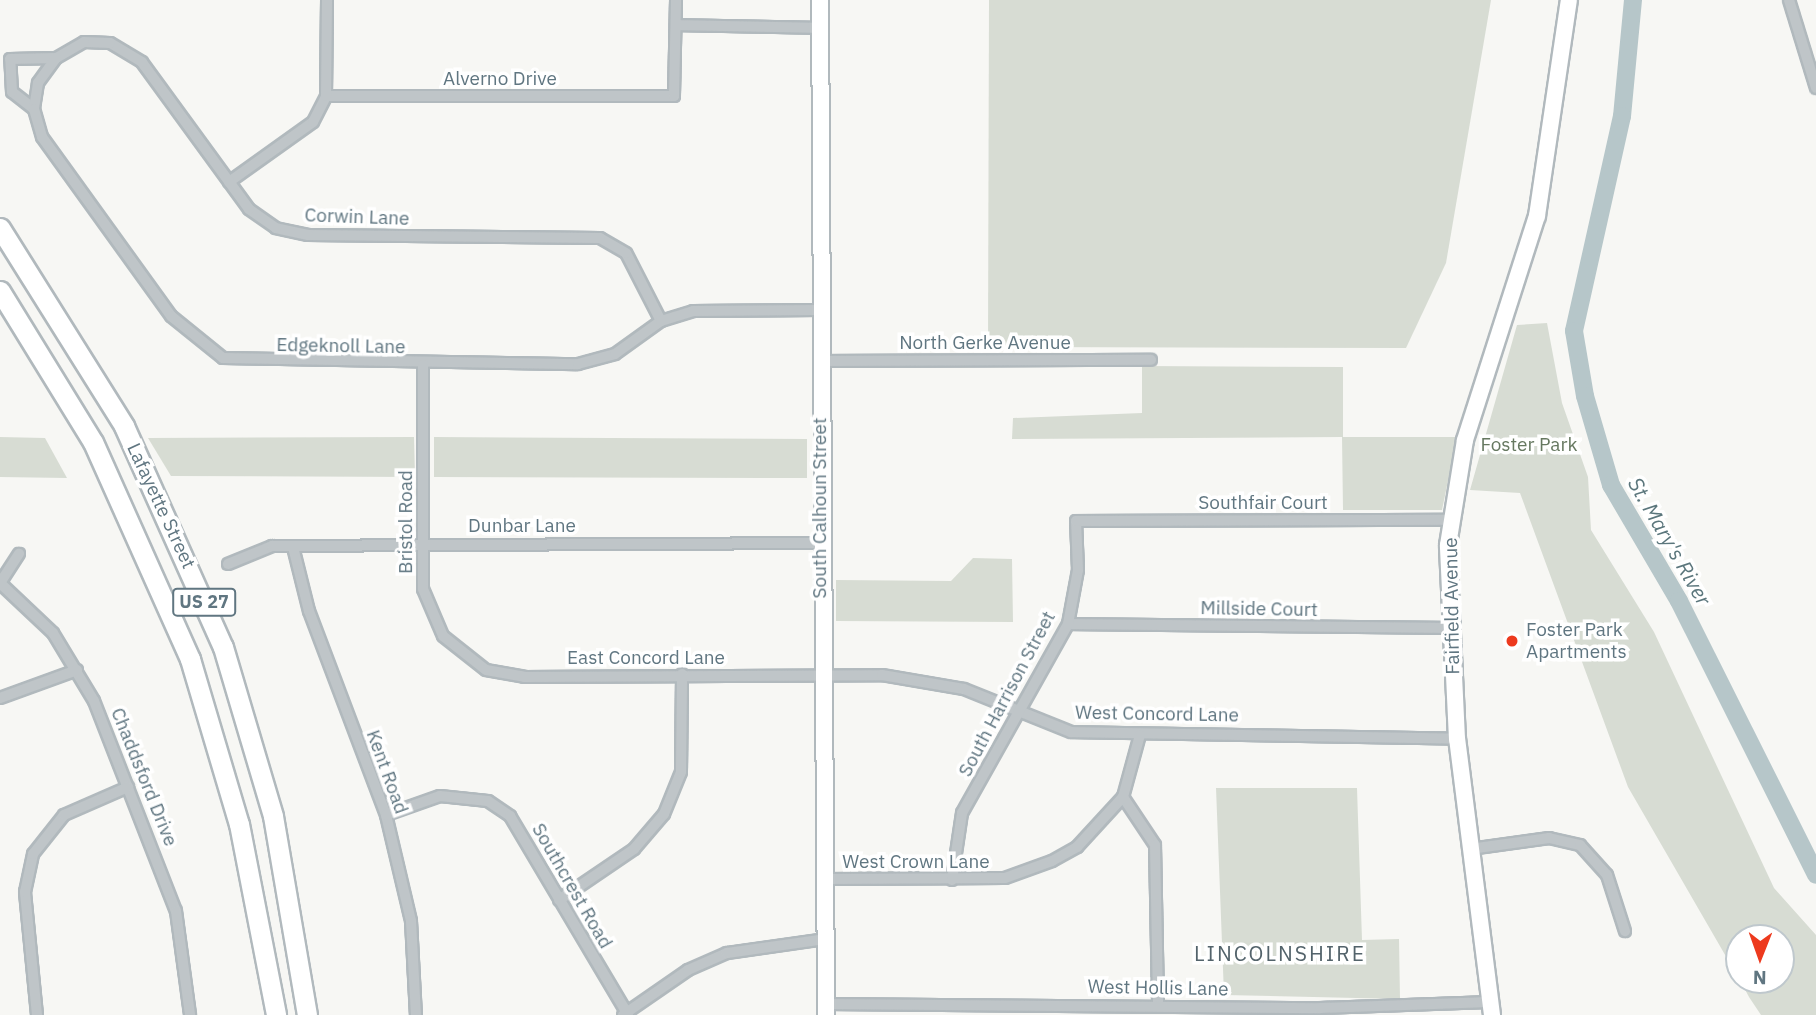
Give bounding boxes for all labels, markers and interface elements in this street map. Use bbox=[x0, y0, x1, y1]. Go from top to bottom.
street label: Alverno Drive bbox=[443, 68, 557, 90]
street label: Corwin Lane bbox=[304, 204, 410, 230]
street label: North Gerke Avenue bbox=[899, 332, 1071, 354]
street label: Edgeknoll Lane bbox=[276, 333, 406, 359]
street label: South Calhoun Street bbox=[809, 417, 831, 599]
park label: Foster Park bbox=[1481, 434, 1577, 456]
street label: Lafayette Street bbox=[122, 440, 200, 572]
street label: Bristol Road bbox=[395, 470, 417, 574]
water label: St. Mary's River bbox=[1623, 473, 1717, 609]
street label: Southfair Court bbox=[1198, 492, 1328, 514]
street label: Dunbar Lane bbox=[468, 515, 576, 537]
street label: Fairfield Avenue bbox=[1439, 537, 1465, 675]
road number: US 27 bbox=[171, 588, 237, 616]
street label: Millside Court bbox=[1200, 597, 1318, 621]
street label: South Harrison Street bbox=[954, 607, 1060, 781]
place label: Foster Park Apartments bbox=[1526, 619, 1627, 663]
marker: Foster Park Apartments bbox=[1504, 633, 1520, 649]
street label: East Concord Lane bbox=[567, 647, 725, 669]
street label: West Concord Lane bbox=[1075, 701, 1239, 727]
street label: Chaddsford Drive bbox=[106, 705, 182, 849]
street label: Kent Road bbox=[361, 727, 413, 817]
street label: Southcrest Road bbox=[527, 819, 617, 953]
street label: West Crown Lane bbox=[842, 851, 990, 873]
north arrow bbox=[1725, 924, 1795, 994]
district label: LINCOLNSHIRE bbox=[1196, 940, 1364, 966]
text: N bbox=[1753, 966, 1767, 990]
street label: West Hollis Lane bbox=[1087, 975, 1229, 1001]

